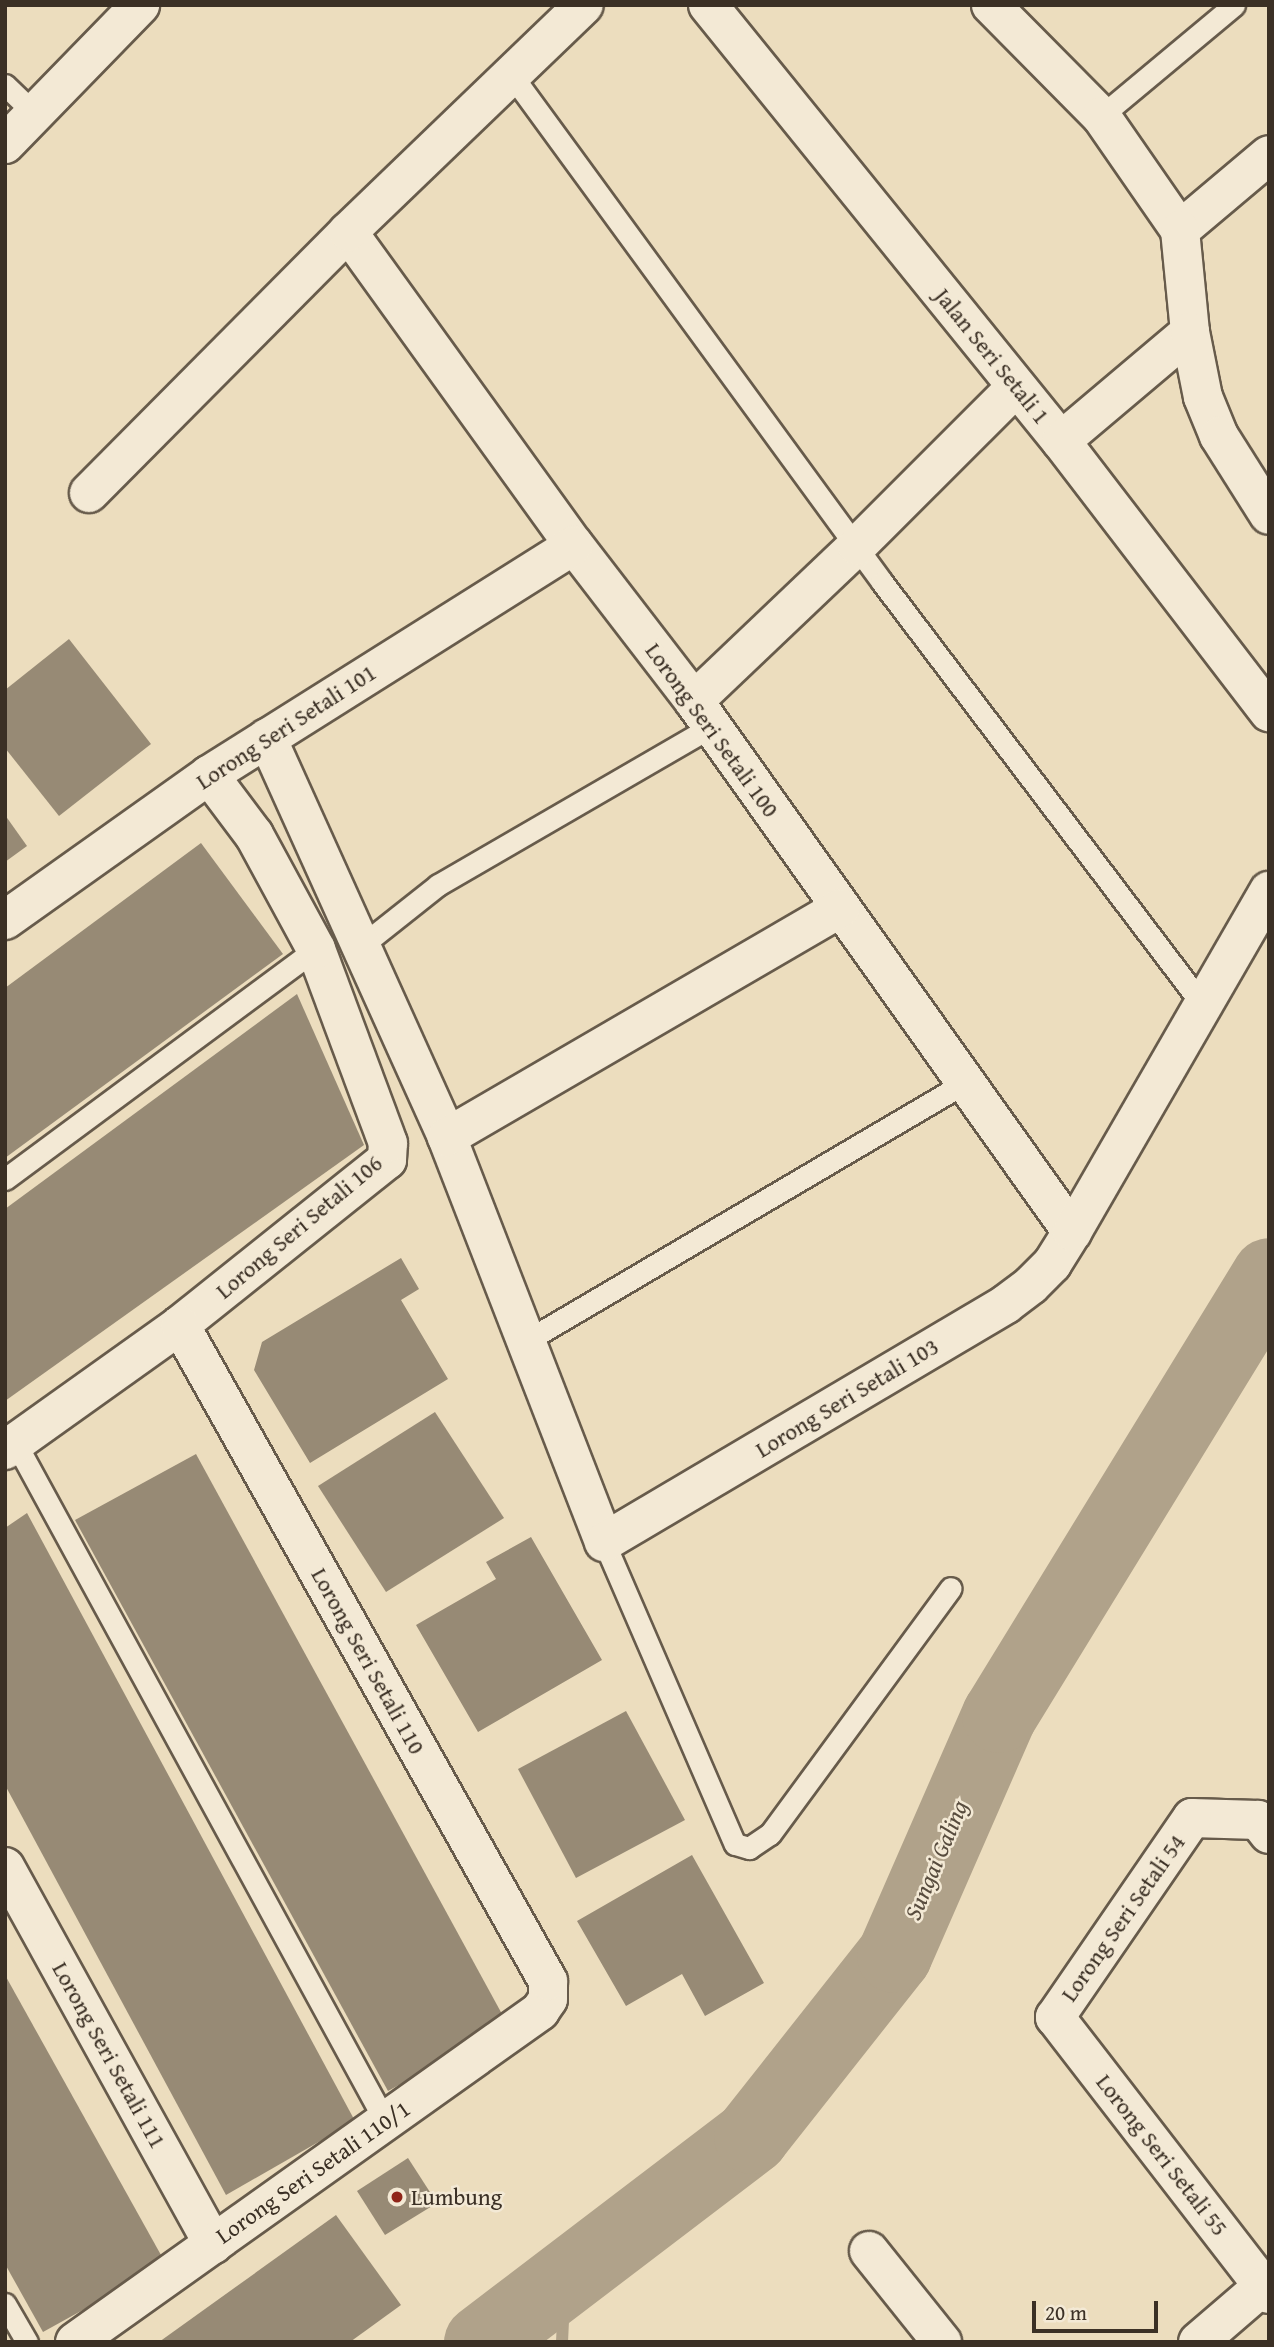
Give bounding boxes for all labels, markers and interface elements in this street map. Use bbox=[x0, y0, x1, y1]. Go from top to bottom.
street label: Jalan Seri Setali 1 bbox=[929, 283, 1055, 429]
street label: Lorong Seri Setali 100 bbox=[640, 638, 784, 822]
street label: Lorong Seri Setali 101 bbox=[191, 659, 381, 795]
street label: Lorong Seri Setali 106 bbox=[210, 1149, 388, 1305]
street label: Lorong Seri Setali 103 bbox=[751, 1332, 943, 1464]
street label: Lorong Seri Setali 110 bbox=[305, 1563, 431, 1759]
water label: Sungai Galing bbox=[898, 1796, 974, 1924]
street label: Lorong Seri Setali 54 bbox=[1055, 1829, 1191, 2007]
street label: Lorong Seri Setali 111 bbox=[46, 1957, 172, 2153]
street label: Lorong Seri Setali 55 bbox=[1090, 2069, 1234, 2241]
street label: Lorong Seri Setali 110/1 bbox=[211, 2095, 415, 2249]
place label: Lumbung bbox=[411, 2183, 502, 2211]
marker: Lumbung bbox=[389, 2189, 405, 2205]
scale bar bbox=[1036, 2288, 1162, 2332]
text: 20 m bbox=[1045, 2297, 1087, 2328]

